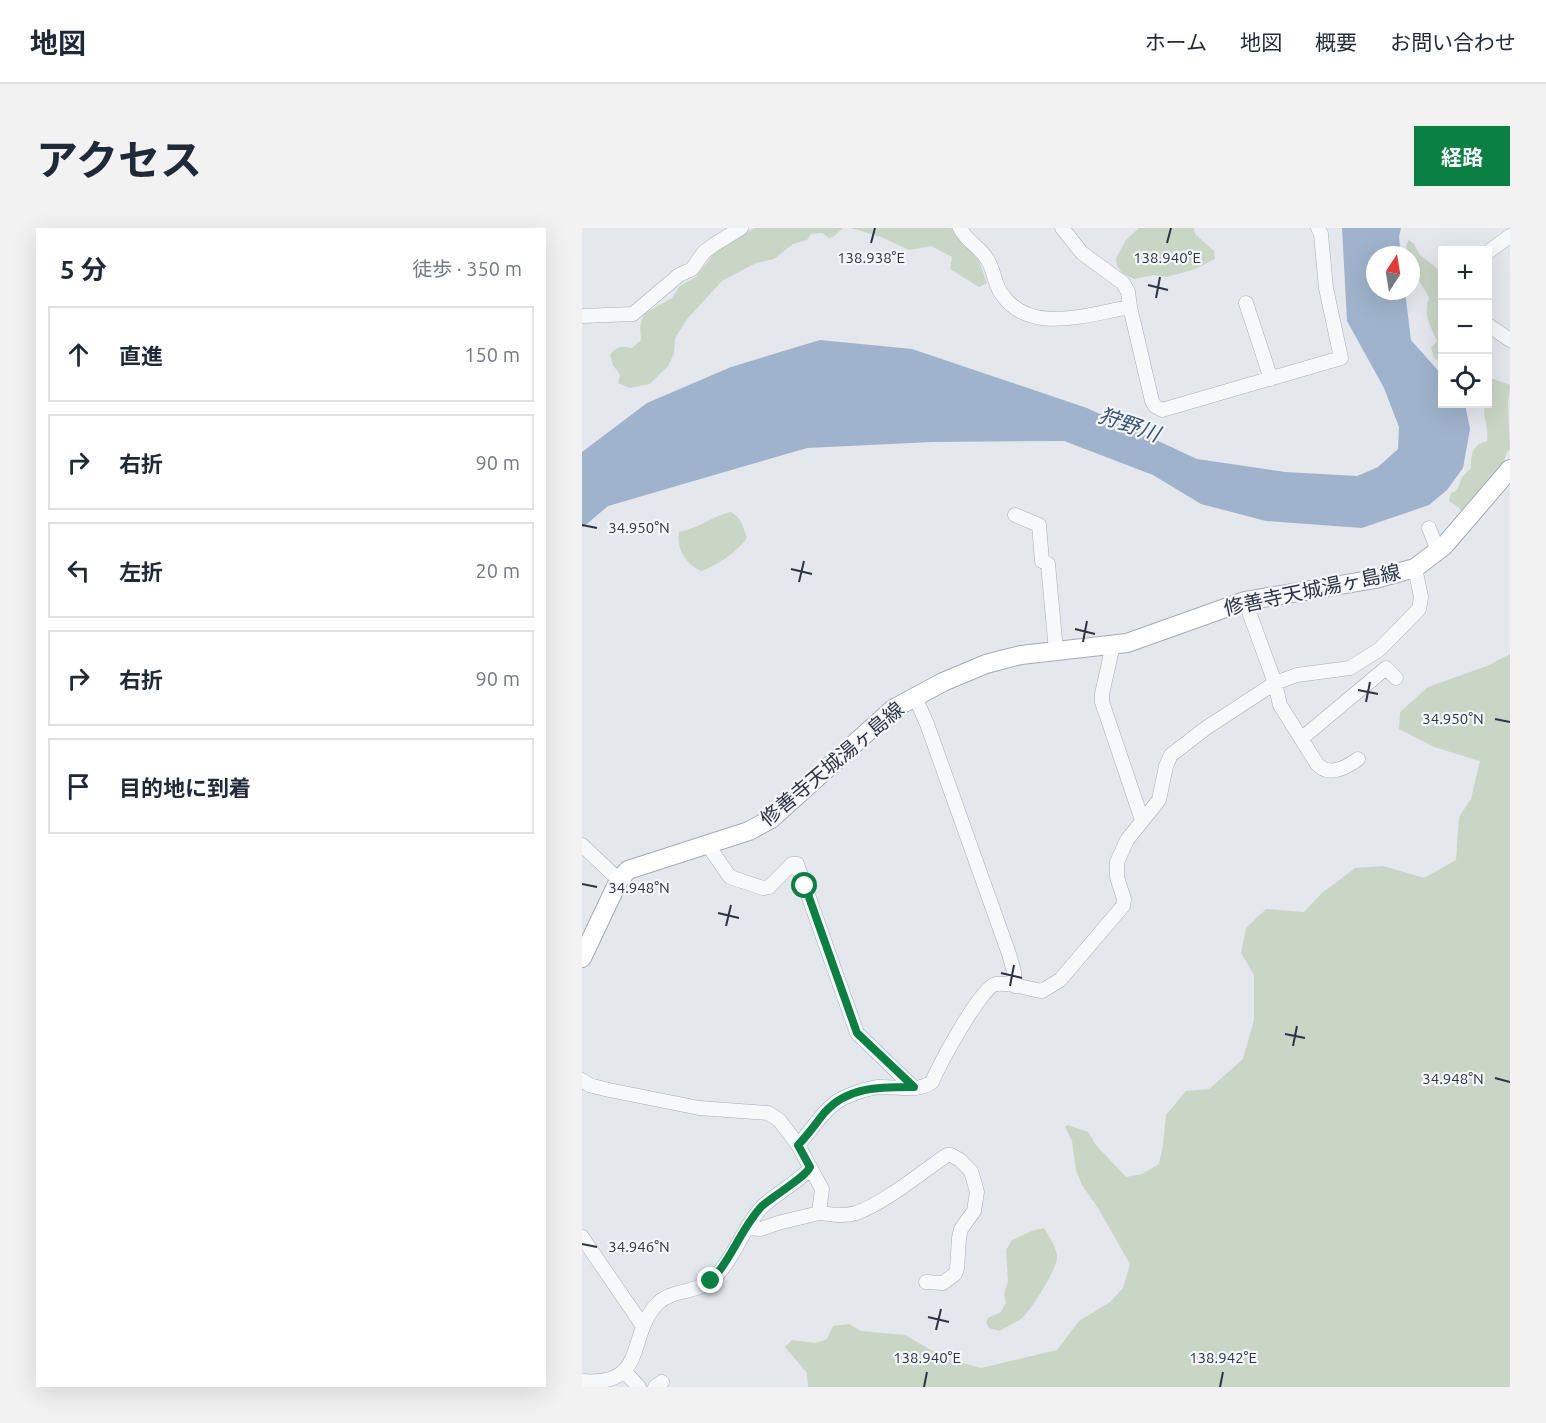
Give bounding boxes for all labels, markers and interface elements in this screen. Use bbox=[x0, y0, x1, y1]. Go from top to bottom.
text: 地図 bbox=[30, 27, 86, 58]
text: ホーム bbox=[1145, 30, 1207, 54]
text: 地図 bbox=[1240, 30, 1282, 54]
text: 概要 bbox=[1315, 30, 1357, 54]
text: お問い合わせ bbox=[1390, 30, 1516, 54]
button: 経路 bbox=[1414, 126, 1510, 186]
text: アクセス bbox=[36, 136, 202, 183]
north arrow bbox=[1366, 246, 1420, 300]
map controls bbox=[1438, 246, 1492, 408]
button: + bbox=[1438, 246, 1492, 300]
text: 138.938°E bbox=[837, 249, 905, 266]
text: 138.940°E bbox=[1133, 249, 1201, 266]
text: 5 分 bbox=[60, 255, 107, 284]
text: 徒歩 · 350 m bbox=[412, 257, 522, 280]
button: − bbox=[1438, 300, 1492, 354]
icon: ahead bbox=[62, 338, 95, 371]
text: 直進 bbox=[119, 343, 163, 368]
text: 150 m bbox=[464, 343, 520, 366]
button: locate bbox=[1438, 354, 1492, 408]
water label: 狩野川 bbox=[1096, 402, 1165, 446]
icon: right bbox=[62, 446, 95, 479]
text: 右折 bbox=[119, 451, 163, 476]
text: 90 m bbox=[476, 451, 520, 474]
text: 34.950°N bbox=[608, 519, 670, 536]
icon: left bbox=[62, 554, 95, 587]
text: 左折 bbox=[119, 559, 163, 584]
text: 20 m bbox=[476, 559, 520, 582]
street label: 修善寺天城湯ヶ島線 bbox=[1221, 560, 1402, 619]
icon: right bbox=[62, 662, 95, 695]
text: 右折 bbox=[119, 667, 163, 692]
text: 90 m bbox=[476, 667, 520, 690]
street label: 修善寺天城湯ヶ島線 bbox=[755, 697, 908, 830]
text: 34.950°N bbox=[1422, 710, 1484, 727]
icon: arrive bbox=[62, 770, 95, 803]
text: 目的地に到着 bbox=[119, 775, 251, 800]
route start bbox=[791, 872, 817, 898]
text: 34.948°N bbox=[608, 879, 670, 896]
text: 34.948°N bbox=[1422, 1070, 1484, 1087]
text: 34.946°N bbox=[608, 1238, 670, 1255]
route end bbox=[697, 1267, 723, 1293]
text: 138.940°E bbox=[893, 1349, 961, 1366]
text: 138.942°E bbox=[1189, 1349, 1257, 1366]

